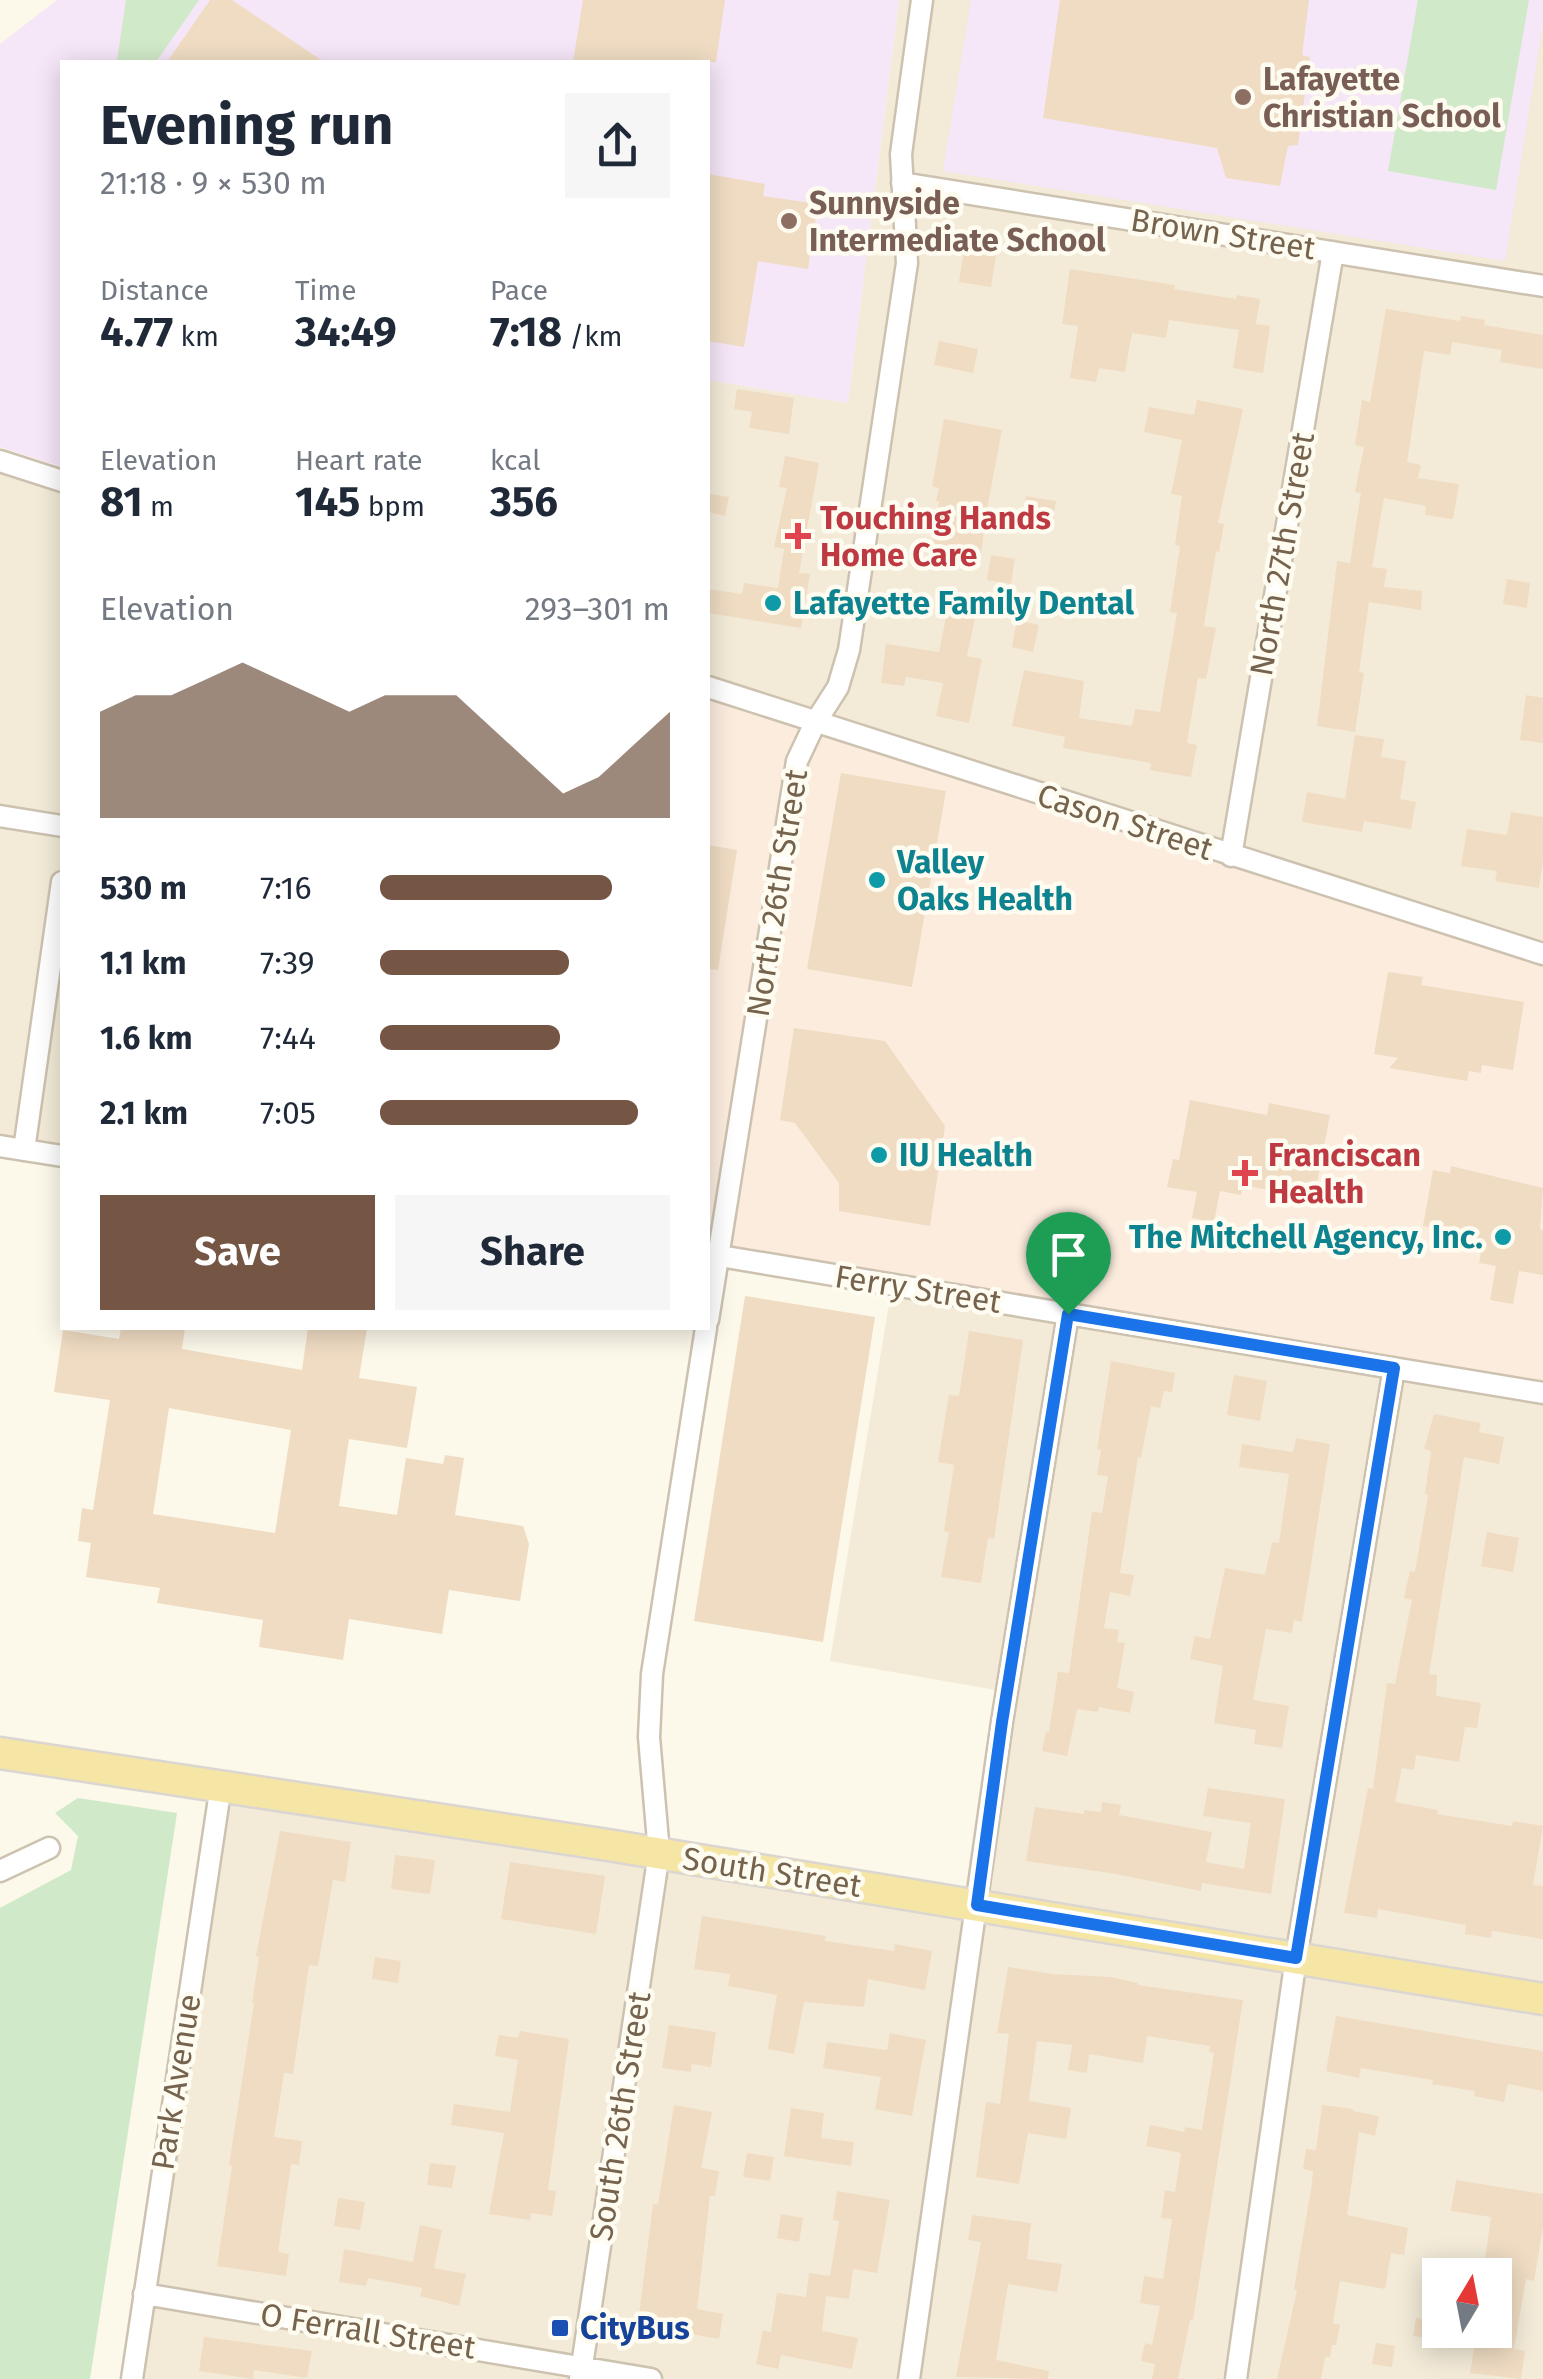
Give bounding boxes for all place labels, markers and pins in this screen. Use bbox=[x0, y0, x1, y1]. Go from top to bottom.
place label: Lafayette Christian School bbox=[1263, 60, 1501, 135]
marker: Lafayette Christian School bbox=[1232, 86, 1254, 108]
place label: Sunnyside Intermediate School bbox=[809, 184, 1106, 259]
marker: Sunnyside Intermediate School bbox=[778, 210, 800, 232]
place label: Touching Hands Home Care bbox=[820, 499, 1051, 574]
marker: Touching Hands Home Care bbox=[785, 523, 811, 549]
place label: Lafayette Family Dental bbox=[793, 584, 1134, 622]
marker: Lafayette Family Dental bbox=[762, 592, 784, 614]
place label: Valley Oaks Health bbox=[896, 843, 1073, 918]
marker: Valley Oaks Health bbox=[866, 869, 888, 891]
place label: IU Health bbox=[899, 1136, 1033, 1174]
place label: Franciscan Health bbox=[1268, 1136, 1421, 1211]
marker: IU Health bbox=[868, 1144, 890, 1166]
marker: Franciscan Health bbox=[1232, 1160, 1258, 1186]
pin bbox=[1026, 1212, 1111, 1315]
place label: The Mitchell Agency, Inc. bbox=[1129, 1218, 1483, 1256]
marker: The Mitchell Agency, Inc. bbox=[1492, 1226, 1514, 1248]
place label: CityBus bbox=[580, 2309, 690, 2347]
marker: CityBus bbox=[549, 2317, 571, 2339]

